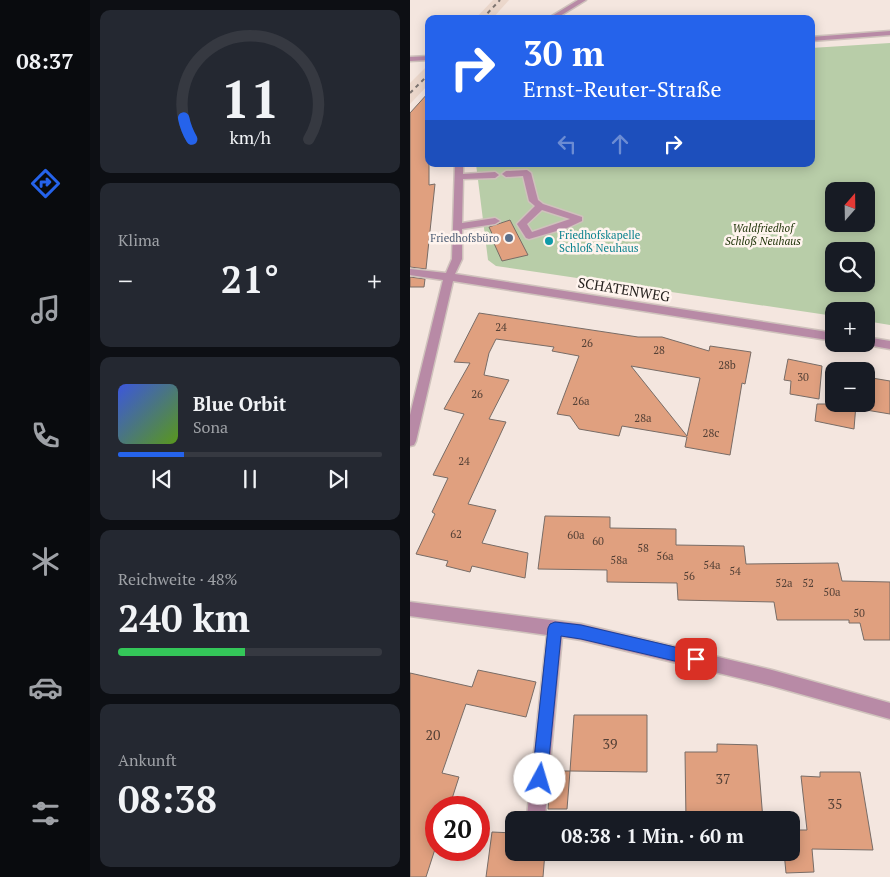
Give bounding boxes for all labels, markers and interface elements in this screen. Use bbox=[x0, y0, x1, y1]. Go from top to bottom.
text: 30 m bbox=[523, 30, 604, 76]
icon: right bbox=[440, 35, 505, 100]
text: 08:37 bbox=[16, 46, 74, 75]
text: 11 bbox=[221, 64, 279, 133]
text: Ernst-Reuter-Straße bbox=[523, 74, 722, 103]
text: km/h bbox=[229, 125, 271, 149]
icon: left bbox=[553, 130, 581, 158]
icon: ahead bbox=[606, 130, 634, 158]
icon: right bbox=[659, 130, 687, 158]
icon: directions bbox=[28, 166, 63, 201]
north arrow bbox=[825, 182, 875, 232]
map controls bbox=[825, 182, 875, 412]
park label: Waldfriedhof Schloß Neuhaus bbox=[725, 221, 801, 248]
place label: Friedhofskapelle Schloß Neuhaus bbox=[559, 228, 641, 255]
text: Klima bbox=[118, 229, 160, 251]
place label: Friedhofsbüro bbox=[430, 231, 499, 245]
marker: Friedhofsbüro bbox=[503, 232, 515, 244]
marker: Friedhofskapelle Schloß Neuhaus bbox=[543, 235, 555, 247]
button: search bbox=[825, 242, 875, 292]
text: 21° bbox=[221, 254, 279, 304]
text: − bbox=[118, 262, 133, 299]
text: + bbox=[367, 262, 382, 299]
street label: SCHATENWEG bbox=[577, 272, 672, 306]
icon: music bbox=[28, 292, 63, 327]
button: + bbox=[825, 302, 875, 352]
house number: 24 bbox=[495, 320, 507, 334]
house number: 26 bbox=[581, 336, 593, 350]
house number: 28 bbox=[653, 343, 665, 357]
house number: 28b bbox=[718, 358, 736, 372]
button: − bbox=[825, 362, 875, 412]
house number: 30 bbox=[797, 370, 809, 384]
house number: 26 bbox=[471, 387, 483, 401]
text: Blue Orbit bbox=[193, 391, 286, 416]
house number: 26a bbox=[572, 394, 590, 408]
house number: 28a bbox=[634, 411, 652, 425]
text: Sona bbox=[193, 416, 228, 438]
icon: phone bbox=[28, 418, 63, 453]
house number: 28c bbox=[703, 426, 719, 440]
house number: 24 bbox=[458, 454, 470, 468]
icon: previous bbox=[148, 465, 176, 493]
icon: pause bbox=[236, 465, 264, 493]
icon: next bbox=[324, 465, 352, 493]
house number: 62 bbox=[450, 527, 462, 541]
house number: 60a bbox=[567, 528, 585, 542]
house number: 60 bbox=[592, 534, 604, 548]
house number: 58 bbox=[637, 541, 649, 555]
icon: climate bbox=[28, 544, 63, 579]
house number: 56a bbox=[656, 549, 674, 563]
house number: 58a bbox=[610, 553, 628, 567]
house number: 54a bbox=[703, 558, 721, 572]
house number: 54 bbox=[729, 564, 741, 578]
text: Reichweite · 48% bbox=[118, 568, 238, 590]
house number: 56 bbox=[683, 569, 695, 583]
house number: 52a bbox=[775, 576, 793, 590]
house number: 52 bbox=[802, 576, 814, 590]
house number: 50a bbox=[823, 585, 841, 599]
text: 240 km bbox=[118, 593, 250, 643]
house number: 50 bbox=[853, 606, 865, 620]
pin bbox=[675, 638, 717, 680]
icon: arrive bbox=[682, 645, 710, 673]
icon: car bbox=[28, 670, 63, 705]
house number: 20 bbox=[426, 725, 440, 744]
house number: 39 bbox=[603, 734, 617, 753]
text: Ankunft bbox=[118, 749, 177, 771]
position arrow bbox=[513, 752, 565, 804]
house number: 37 bbox=[716, 769, 730, 788]
text: 08:38 bbox=[118, 774, 217, 824]
house number: 35 bbox=[828, 794, 842, 813]
icon: filters bbox=[28, 796, 63, 831]
speed limit sign: 20 bbox=[425, 796, 490, 861]
text: 08:38 · 1 Min. · 60 m bbox=[561, 823, 744, 848]

